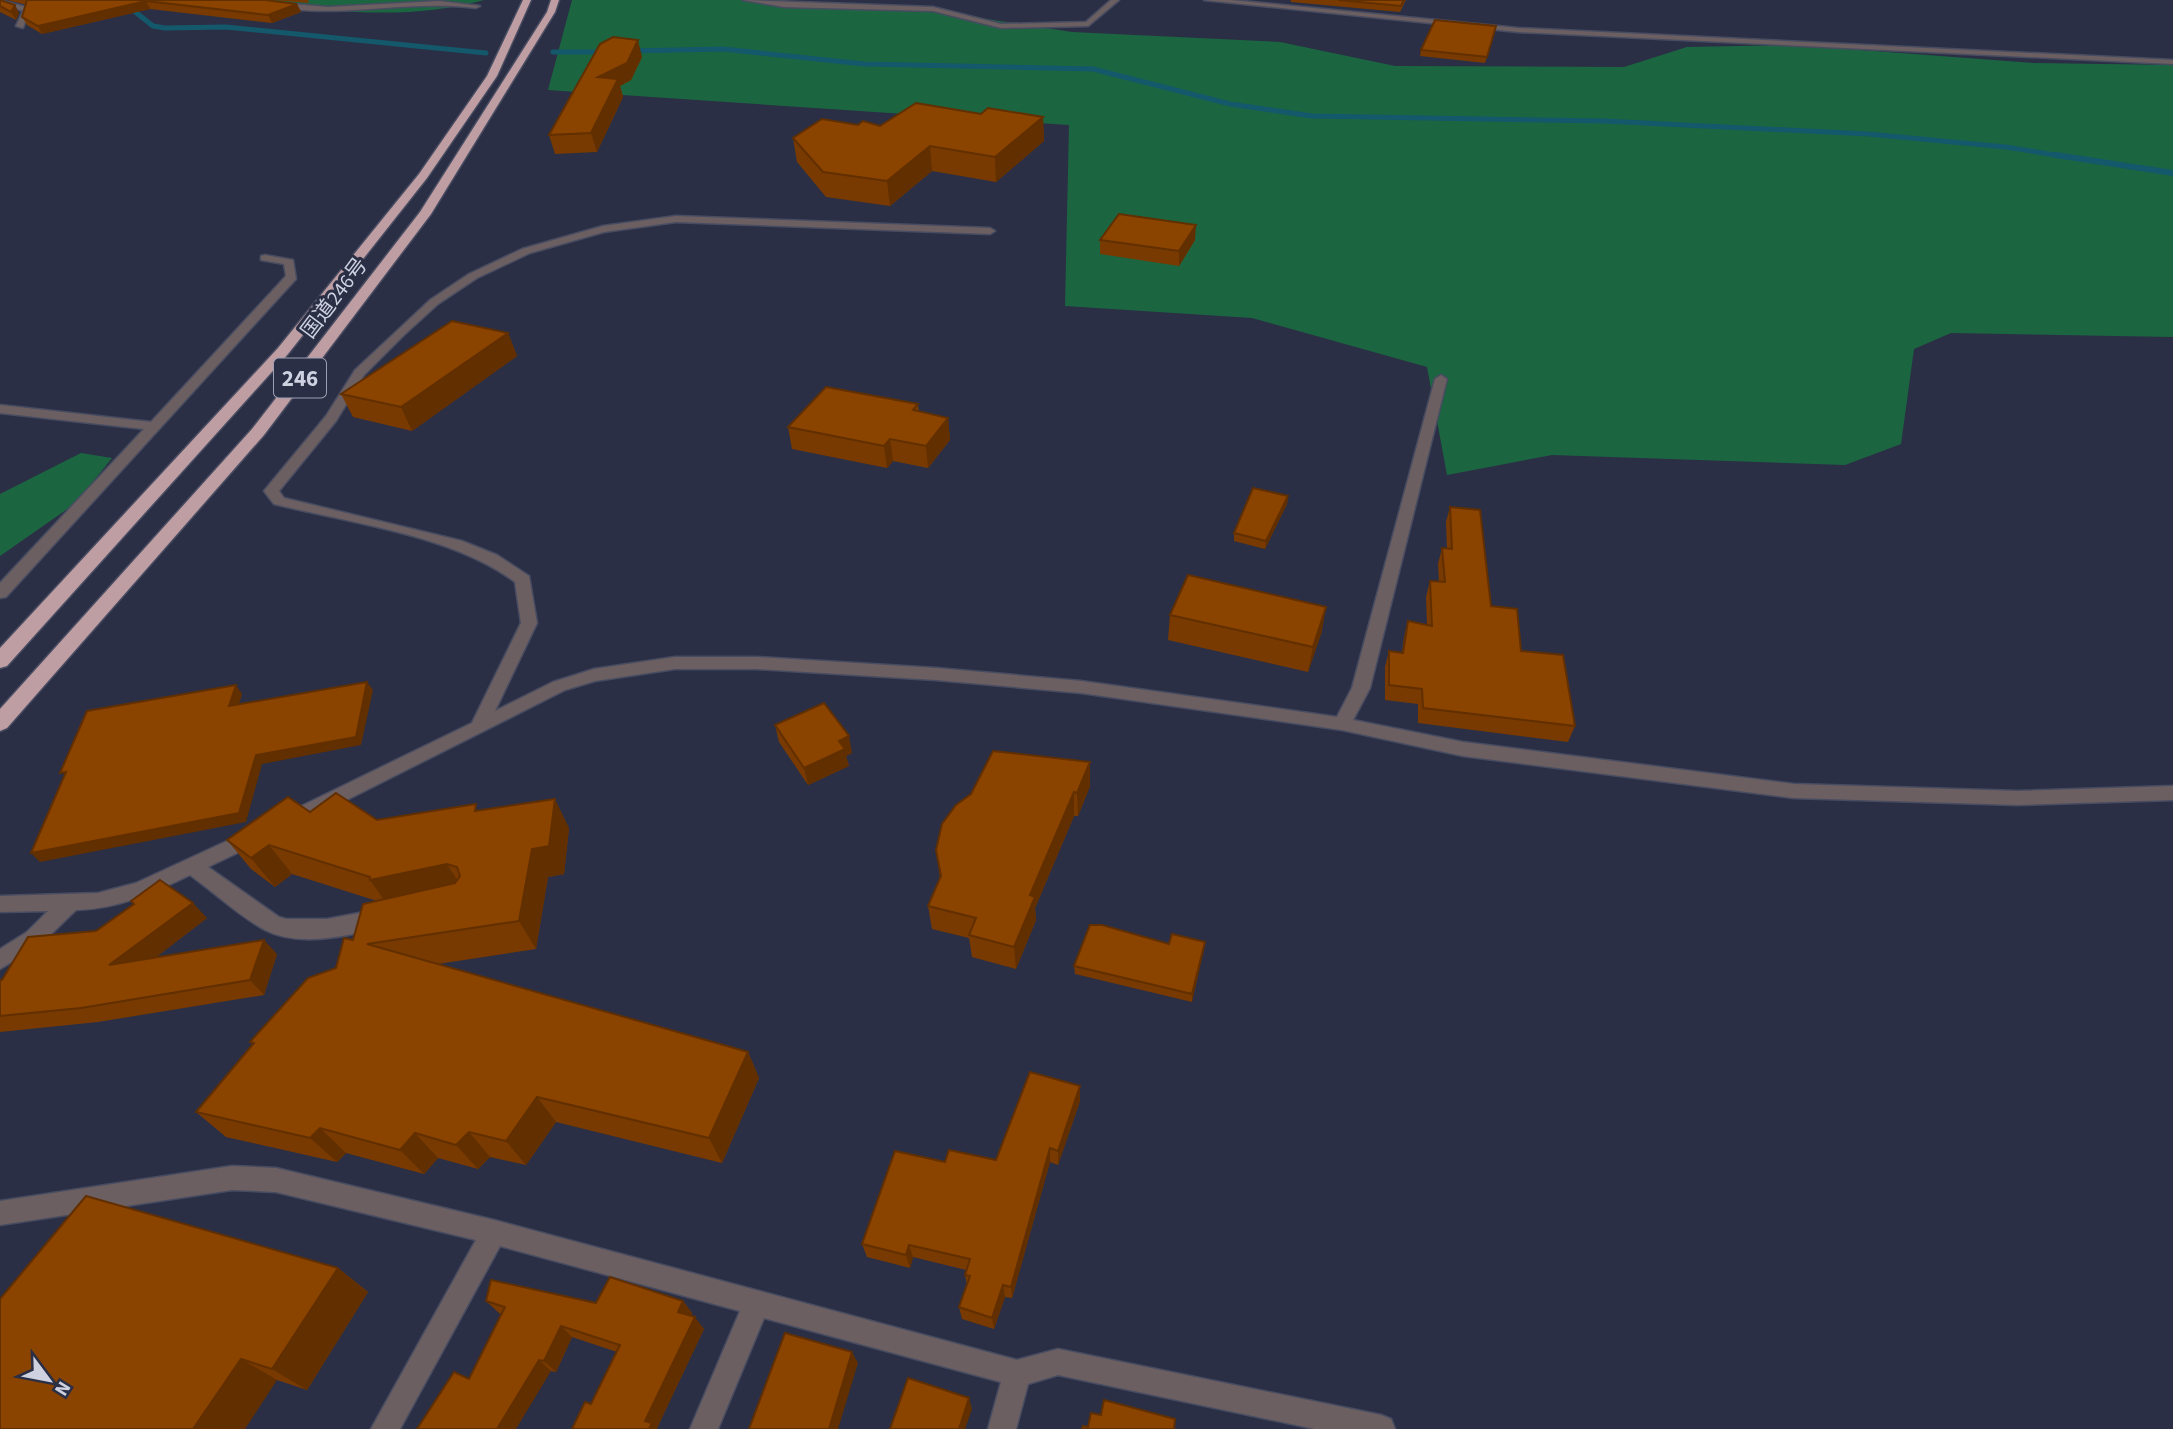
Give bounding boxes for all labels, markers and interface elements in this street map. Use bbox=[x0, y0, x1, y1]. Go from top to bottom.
street label: 国道246号 bbox=[294, 251, 374, 345]
road number: 246 bbox=[274, 358, 326, 398]
north arrow bbox=[14, 1345, 84, 1415]
text: N bbox=[47, 1376, 77, 1401]

